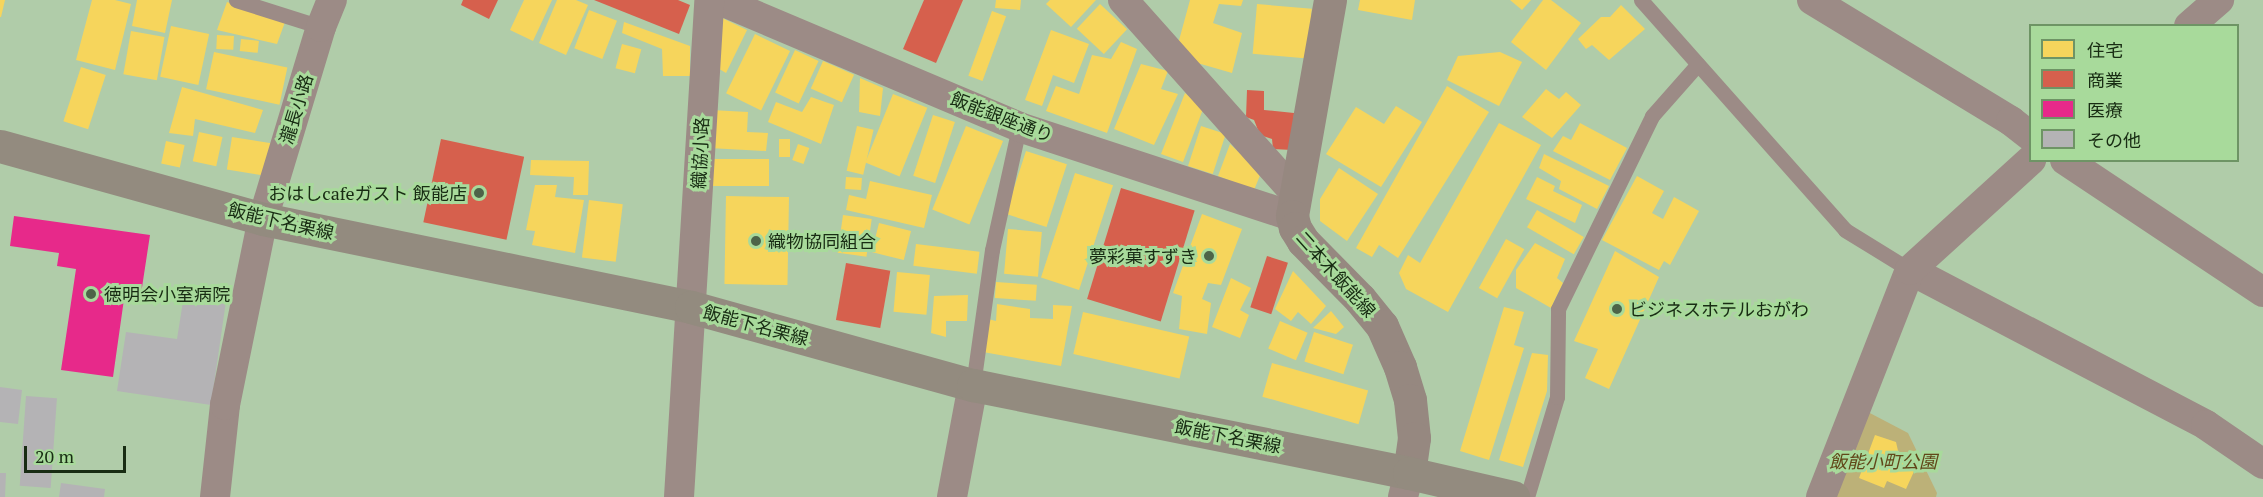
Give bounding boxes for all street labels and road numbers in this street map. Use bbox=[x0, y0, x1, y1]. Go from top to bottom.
street label: 瀧長小路 bbox=[275, 71, 317, 147]
street label: 飯能銀座通り bbox=[948, 88, 1056, 146]
street label: 織協小路 bbox=[687, 116, 713, 190]
street label: 飯能下名栗線 bbox=[226, 198, 336, 244]
street label: 二本木飯能線 bbox=[1292, 227, 1380, 321]
street label: 飯能下名栗線 bbox=[701, 301, 811, 349]
street label: 飯能下名栗線 bbox=[1173, 415, 1283, 457]

